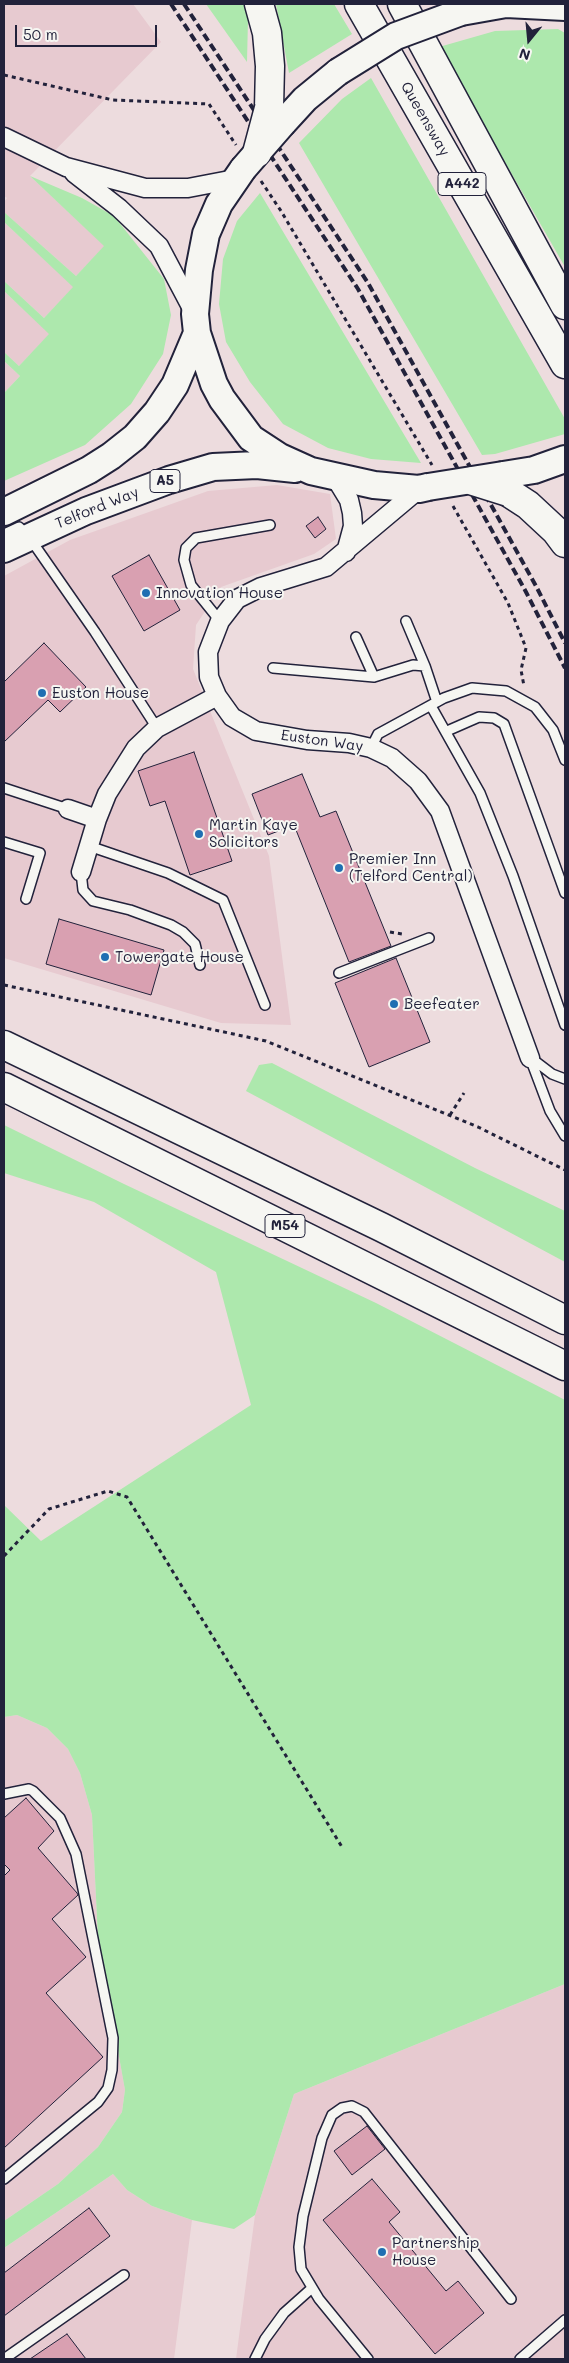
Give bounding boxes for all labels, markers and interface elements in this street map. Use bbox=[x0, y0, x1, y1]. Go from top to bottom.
scale bar bbox=[18, 15, 160, 47]
north arrow bbox=[504, 15, 554, 65]
text: 50 m bbox=[23, 24, 58, 44]
text: N bbox=[517, 44, 532, 65]
street label: Queensway bbox=[396, 79, 454, 159]
road number: A442 bbox=[438, 172, 486, 195]
road number: A5 bbox=[150, 470, 180, 492]
street label: Telford Way bbox=[53, 483, 141, 533]
place label: Innovation House bbox=[156, 584, 283, 602]
marker: Innovation House bbox=[140, 587, 152, 599]
place label: Euston House bbox=[52, 684, 149, 702]
marker: Euston House bbox=[36, 687, 48, 699]
street label: Euston Way bbox=[280, 726, 364, 756]
place label: Martin Kaye Solicitors bbox=[209, 816, 298, 851]
marker: Martin Kaye Solicitors bbox=[193, 828, 205, 840]
place label: Premier Inn (Telford Central) bbox=[349, 850, 473, 885]
marker: Premier Inn (Telford Central) bbox=[333, 862, 345, 874]
place label: Towergate House bbox=[115, 948, 244, 966]
marker: Towergate House bbox=[99, 951, 111, 963]
place label: Beefeater bbox=[404, 995, 480, 1013]
marker: Beefeater bbox=[388, 998, 400, 1010]
road number: M54 bbox=[265, 1214, 305, 1238]
place label: Partnership House bbox=[392, 2234, 479, 2269]
marker: Partnership House bbox=[376, 2246, 388, 2258]

